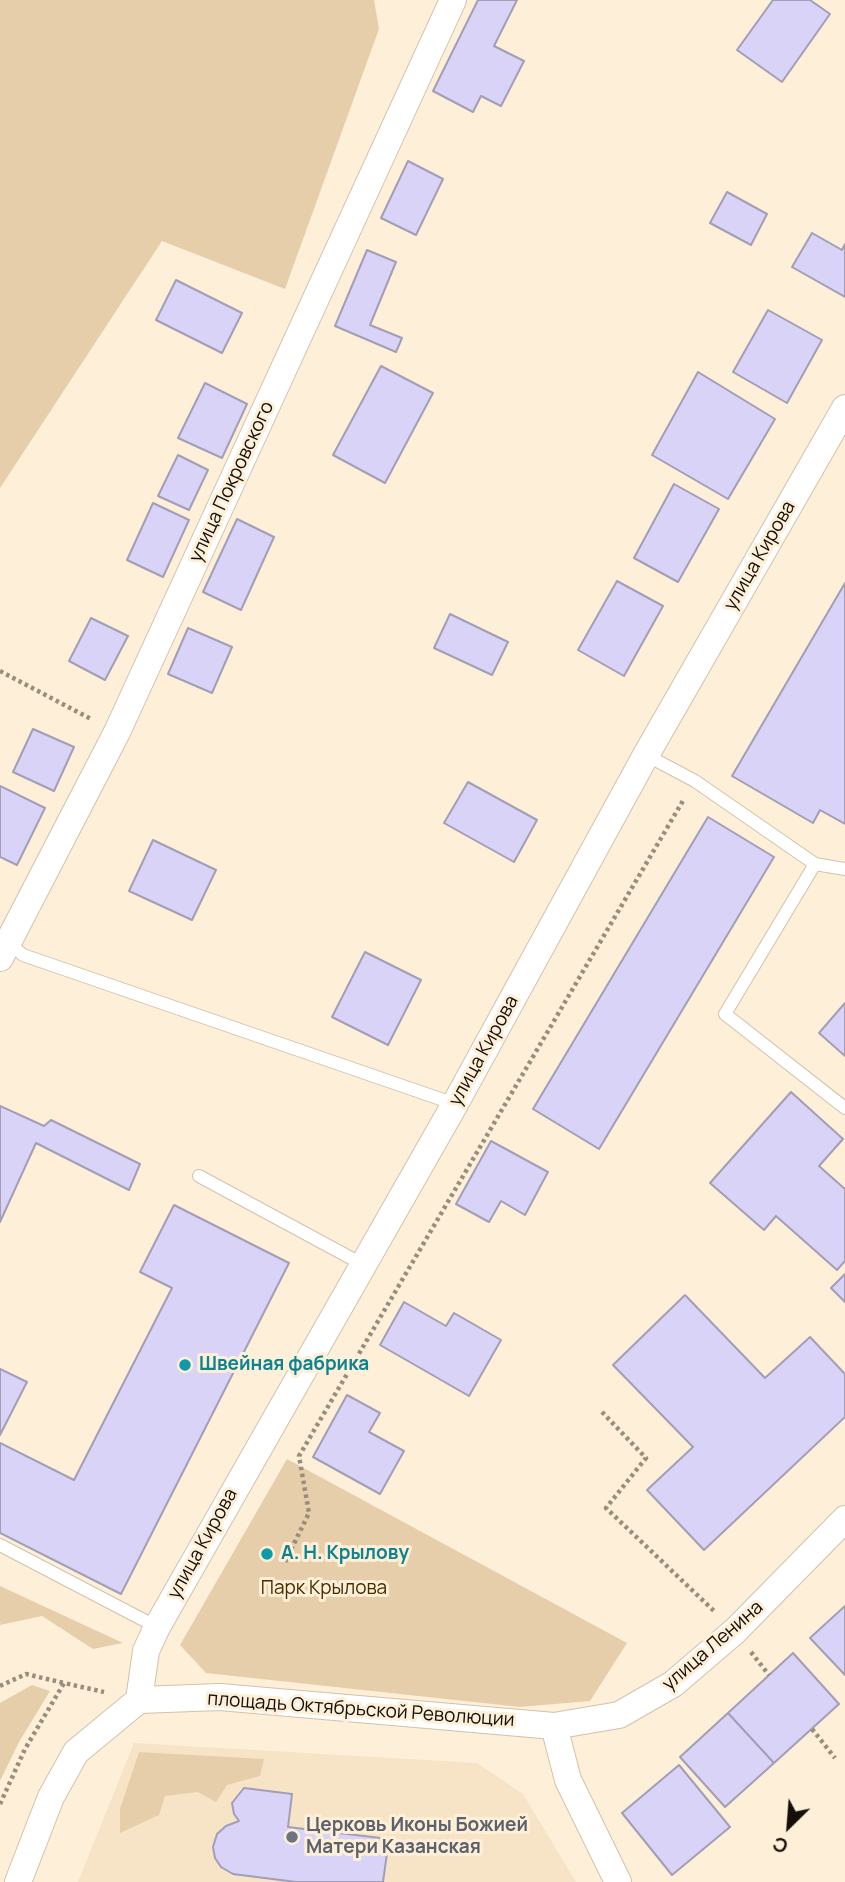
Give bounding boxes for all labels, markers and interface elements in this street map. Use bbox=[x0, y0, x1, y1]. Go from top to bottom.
street label: улица Покровского bbox=[185, 398, 279, 566]
street label: улица Кирова bbox=[719, 497, 801, 615]
street label: улица Кирова bbox=[444, 992, 524, 1110]
place label: Швейная фабрика bbox=[199, 1354, 369, 1376]
marker: Швейная фабрика bbox=[177, 1357, 193, 1373]
street label: улица Кирова bbox=[163, 1485, 243, 1603]
place label: А. Н. Крылову bbox=[281, 1543, 409, 1565]
marker: А. Н. Крылову bbox=[259, 1546, 275, 1562]
park label: Парк Крылова bbox=[261, 1578, 387, 1600]
street label: улица Ленина bbox=[658, 1596, 768, 1696]
street label: площадь Октябрьской Революции bbox=[207, 1688, 515, 1732]
north arrow bbox=[754, 1791, 824, 1861]
place label: Церковь Иконы Божией Матери Казанская bbox=[306, 1815, 528, 1859]
marker: Церковь Иконы Божией Матери Казанская bbox=[284, 1829, 300, 1845]
text: С bbox=[768, 1830, 792, 1860]

